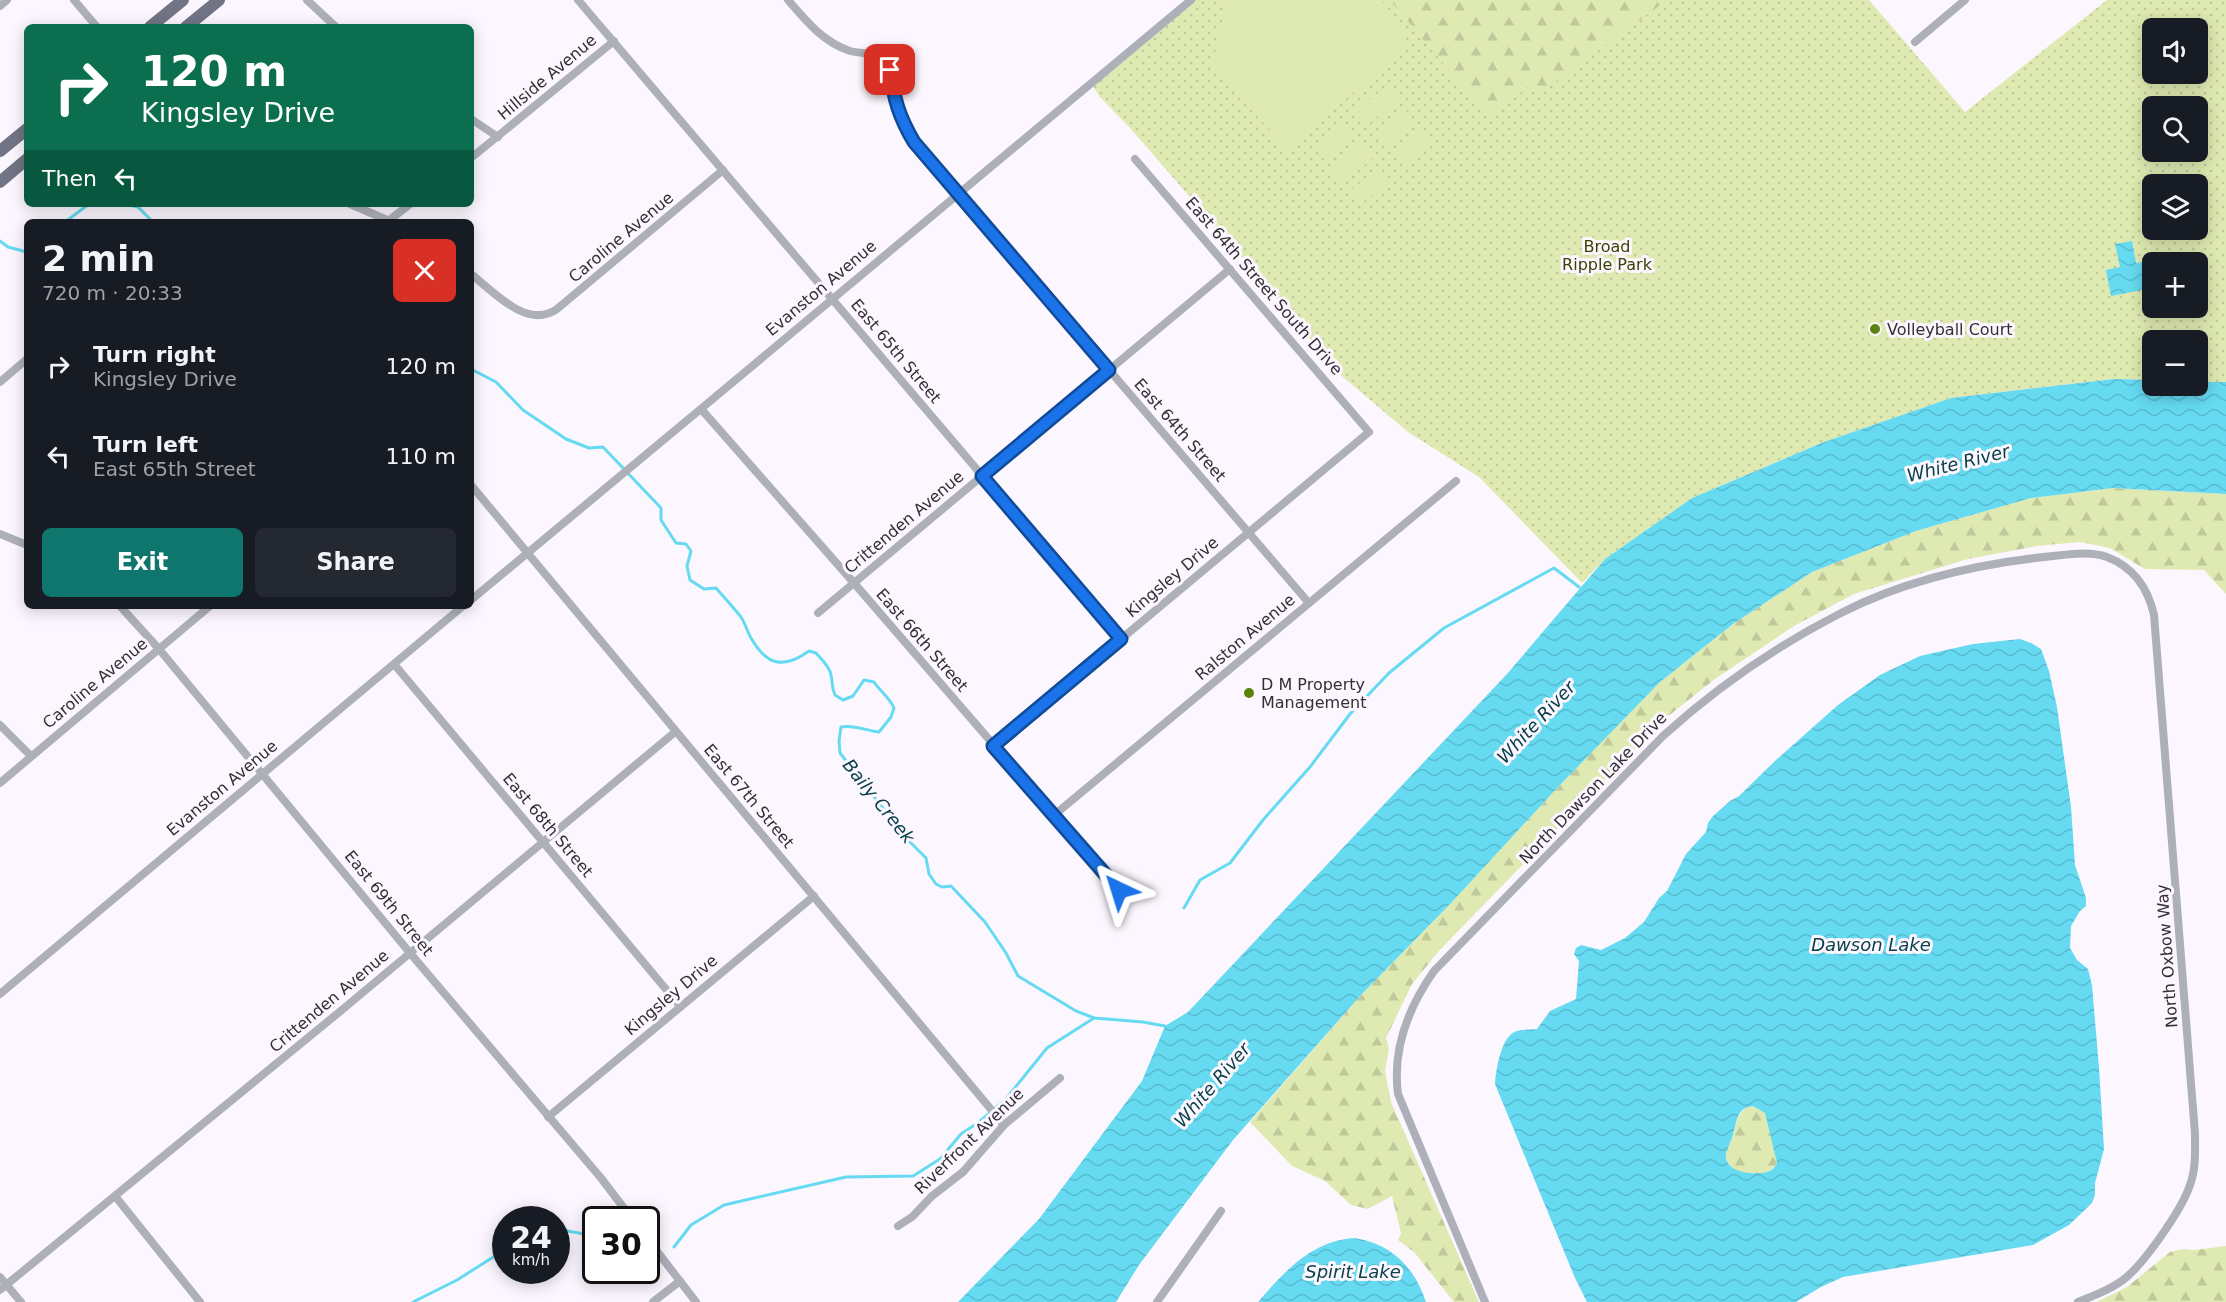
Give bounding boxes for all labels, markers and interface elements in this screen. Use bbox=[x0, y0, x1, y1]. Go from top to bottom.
map controls bbox=[2142, 18, 2208, 396]
button: sound bbox=[2142, 18, 2208, 84]
street label: Hillside Avenue bbox=[494, 30, 600, 124]
pin bbox=[864, 44, 915, 95]
text: 120 m bbox=[141, 47, 287, 96]
icon: right bbox=[42, 48, 120, 126]
icon: arrive bbox=[873, 53, 906, 86]
button: search bbox=[2142, 96, 2208, 162]
text: Kingsley Drive bbox=[141, 97, 335, 128]
icon: left bbox=[109, 162, 142, 195]
text: Then bbox=[42, 166, 97, 191]
button: layers bbox=[2142, 174, 2208, 240]
street label: Caroline Avenue bbox=[565, 188, 677, 286]
street label: East 64th Street South Drive bbox=[1182, 193, 1346, 379]
street label: Evanston Avenue bbox=[762, 236, 880, 340]
park label: Broad Ripple Park bbox=[1562, 237, 1653, 274]
text: 2 min bbox=[42, 238, 155, 279]
button: close bbox=[393, 239, 456, 302]
button: + bbox=[2142, 252, 2208, 318]
text: 720 m · 20:33 bbox=[42, 281, 183, 305]
street label: East 65th Street bbox=[847, 295, 945, 407]
place label: Volleyball Court bbox=[1887, 320, 2013, 339]
marker: Volleyball Court bbox=[1868, 322, 1882, 336]
button: − bbox=[2142, 330, 2208, 396]
text: Turn right bbox=[93, 342, 216, 367]
icon: right bbox=[42, 350, 75, 383]
text: 120 m bbox=[386, 354, 456, 379]
text: Kingsley Drive bbox=[93, 367, 237, 391]
street label: East 64th Street bbox=[1130, 375, 1230, 485]
text: Turn left bbox=[93, 432, 198, 457]
icon: left bbox=[42, 440, 75, 473]
water label: White River bbox=[1905, 440, 2013, 486]
text: 110 m bbox=[386, 444, 456, 469]
text: East 65th Street bbox=[93, 457, 256, 481]
street label: Crittenden Avenue bbox=[841, 467, 967, 577]
button: Exit bbox=[42, 528, 243, 597]
button: Share bbox=[255, 528, 456, 597]
street label: Kingsley Drive bbox=[1122, 533, 1222, 621]
street label: East 66th Street bbox=[872, 585, 972, 695]
street label: Ralston Avenue bbox=[1191, 590, 1299, 684]
street label: Caroline Avenue bbox=[39, 634, 151, 732]
place label: D M Property Management bbox=[1261, 675, 1366, 712]
water label: White River bbox=[1493, 675, 1580, 767]
marker: D M Property Management bbox=[1242, 686, 1256, 700]
street label: North Dawson Lake Drive bbox=[1516, 708, 1670, 868]
street label: Evanston Avenue bbox=[163, 736, 281, 840]
street label: East 67th Street bbox=[700, 740, 798, 852]
water label: Baily Creek bbox=[839, 755, 920, 849]
street label: East 68th Street bbox=[499, 769, 597, 881]
street label: East 69th Street bbox=[341, 846, 437, 960]
position arrow bbox=[1087, 858, 1151, 922]
street label: North Oxbow Way bbox=[2152, 883, 2182, 1029]
water label: Dawson Lake bbox=[1811, 934, 1931, 955]
street label: Crittenden Avenue bbox=[266, 946, 392, 1056]
street label: Kingsley Drive bbox=[621, 951, 721, 1039]
water label: White River bbox=[1170, 1037, 1255, 1131]
street label: Riverfront Avenue bbox=[911, 1084, 1027, 1198]
speed limit sign: 30 bbox=[582, 1206, 660, 1284]
text: 24 bbox=[510, 1220, 552, 1255]
text: km/h bbox=[512, 1251, 550, 1269]
water label: Spirit Lake bbox=[1305, 1261, 1401, 1282]

